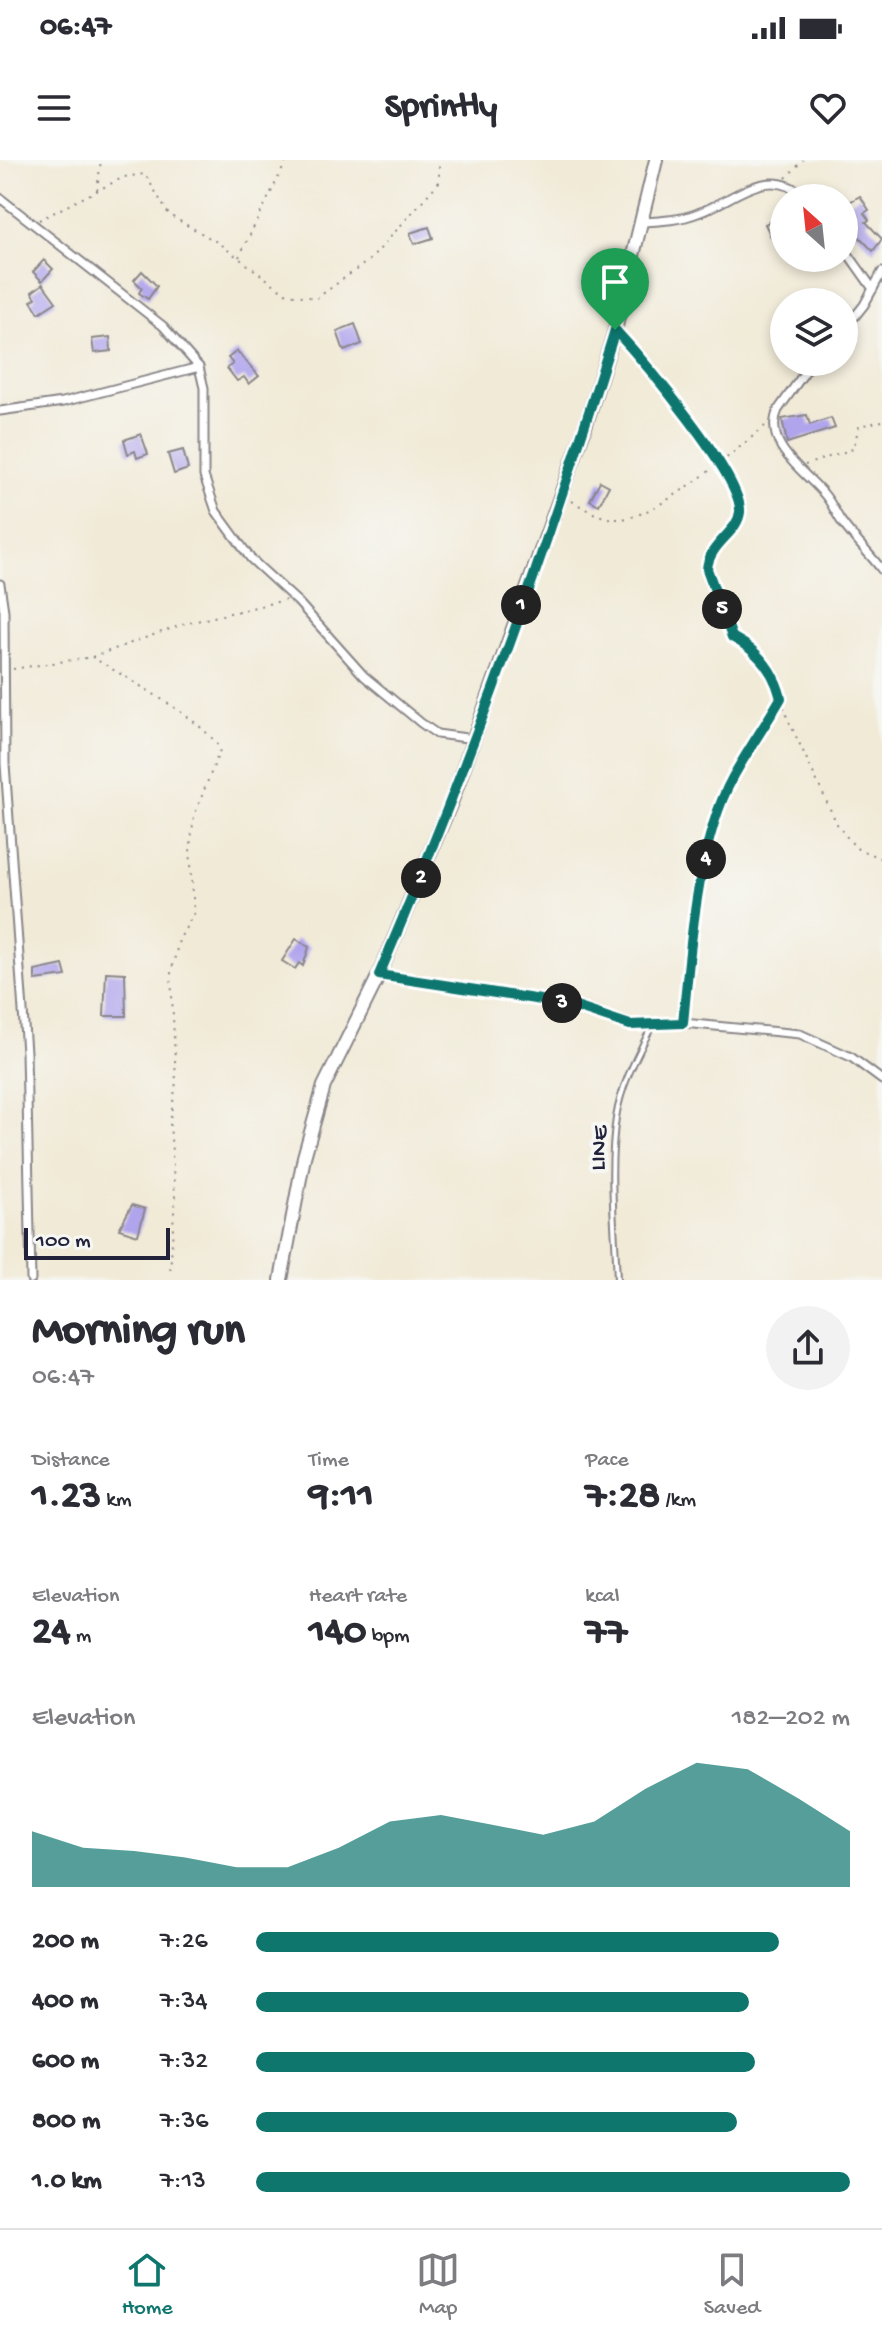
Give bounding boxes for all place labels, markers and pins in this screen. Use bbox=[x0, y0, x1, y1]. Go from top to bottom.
pin bbox=[581, 248, 649, 330]
pin: 1 bbox=[501, 585, 541, 625]
pin: 5 bbox=[702, 589, 742, 629]
pin: 4 bbox=[686, 839, 726, 879]
pin: 2 bbox=[401, 858, 441, 898]
pin: 3 bbox=[542, 983, 582, 1023]

